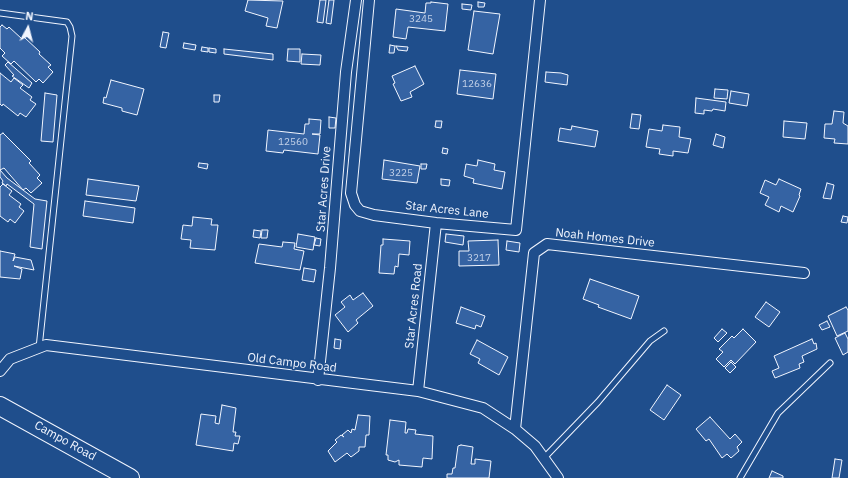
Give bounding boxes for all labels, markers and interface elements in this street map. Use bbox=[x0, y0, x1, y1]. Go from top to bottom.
north arrow bbox=[8, 8, 48, 48]
text: N bbox=[25, 9, 34, 24]
house number: 3245 bbox=[409, 13, 433, 25]
house number: 12636 bbox=[462, 78, 492, 90]
house number: 12560 bbox=[278, 136, 308, 148]
street label: Star Acres Drive bbox=[314, 146, 334, 232]
house number: 3225 bbox=[389, 167, 413, 179]
street label: Star Acres Lane bbox=[404, 198, 490, 222]
street label: Noah Homes Drive bbox=[554, 226, 656, 250]
house number: 3217 bbox=[467, 252, 491, 264]
street label: Star Acres Road bbox=[402, 263, 426, 349]
street label: Old Campo Road bbox=[246, 350, 338, 376]
street label: Campo Road bbox=[32, 418, 98, 464]

